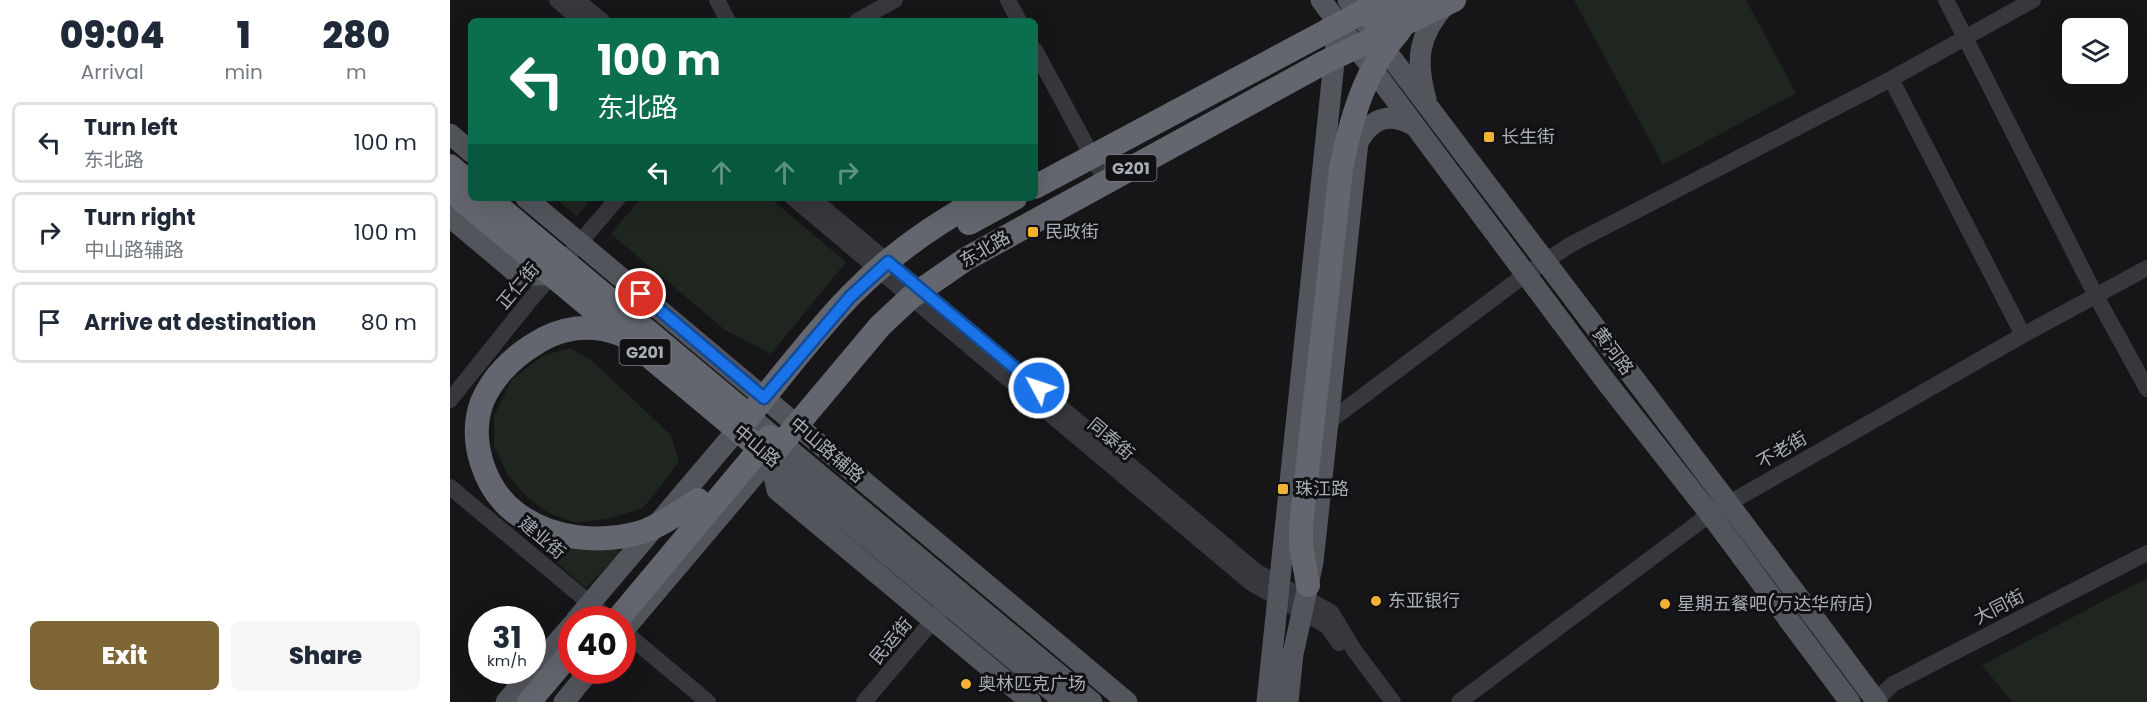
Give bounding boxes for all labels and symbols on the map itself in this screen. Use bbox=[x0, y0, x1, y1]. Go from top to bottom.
place label: 长生街 bbox=[1501, 124, 1555, 149]
marker: 长生街 bbox=[1482, 130, 1496, 144]
road number: G201 bbox=[1106, 155, 1156, 181]
place label: 民政街 bbox=[1045, 219, 1099, 244]
street label: 东北路 bbox=[955, 224, 1014, 273]
marker: 民政街 bbox=[1026, 225, 1040, 239]
street label: 正仁街 bbox=[491, 257, 545, 314]
pin bbox=[615, 268, 666, 319]
street label: 黄河路 bbox=[1587, 322, 1640, 380]
road number: G201 bbox=[620, 339, 670, 365]
position arrow bbox=[1007, 356, 1071, 420]
street label: 中山路辅路 bbox=[785, 411, 870, 488]
street label: 同泰街 bbox=[1083, 412, 1140, 466]
street label: 中山路 bbox=[729, 419, 786, 473]
street label: 不老街 bbox=[1752, 425, 1811, 474]
place label: 珠江路 bbox=[1295, 476, 1349, 501]
marker: 珠江路 bbox=[1276, 482, 1290, 496]
street label: 建业街 bbox=[514, 511, 571, 565]
street label: 大同街 bbox=[1969, 583, 2029, 630]
place label: 东亚银行 bbox=[1388, 588, 1460, 613]
place label: 星期五餐吧(万达华府店) bbox=[1677, 591, 1873, 616]
marker: 东亚银行 bbox=[1369, 594, 1383, 608]
marker: 星期五餐吧(万达华府店) bbox=[1658, 597, 1672, 611]
speed limit sign: 40 bbox=[558, 606, 636, 684]
street label: 民运街 bbox=[864, 612, 918, 669]
place label: 奥林匹克广场 bbox=[978, 671, 1086, 696]
marker: 奥林匹克广场 bbox=[959, 677, 973, 691]

